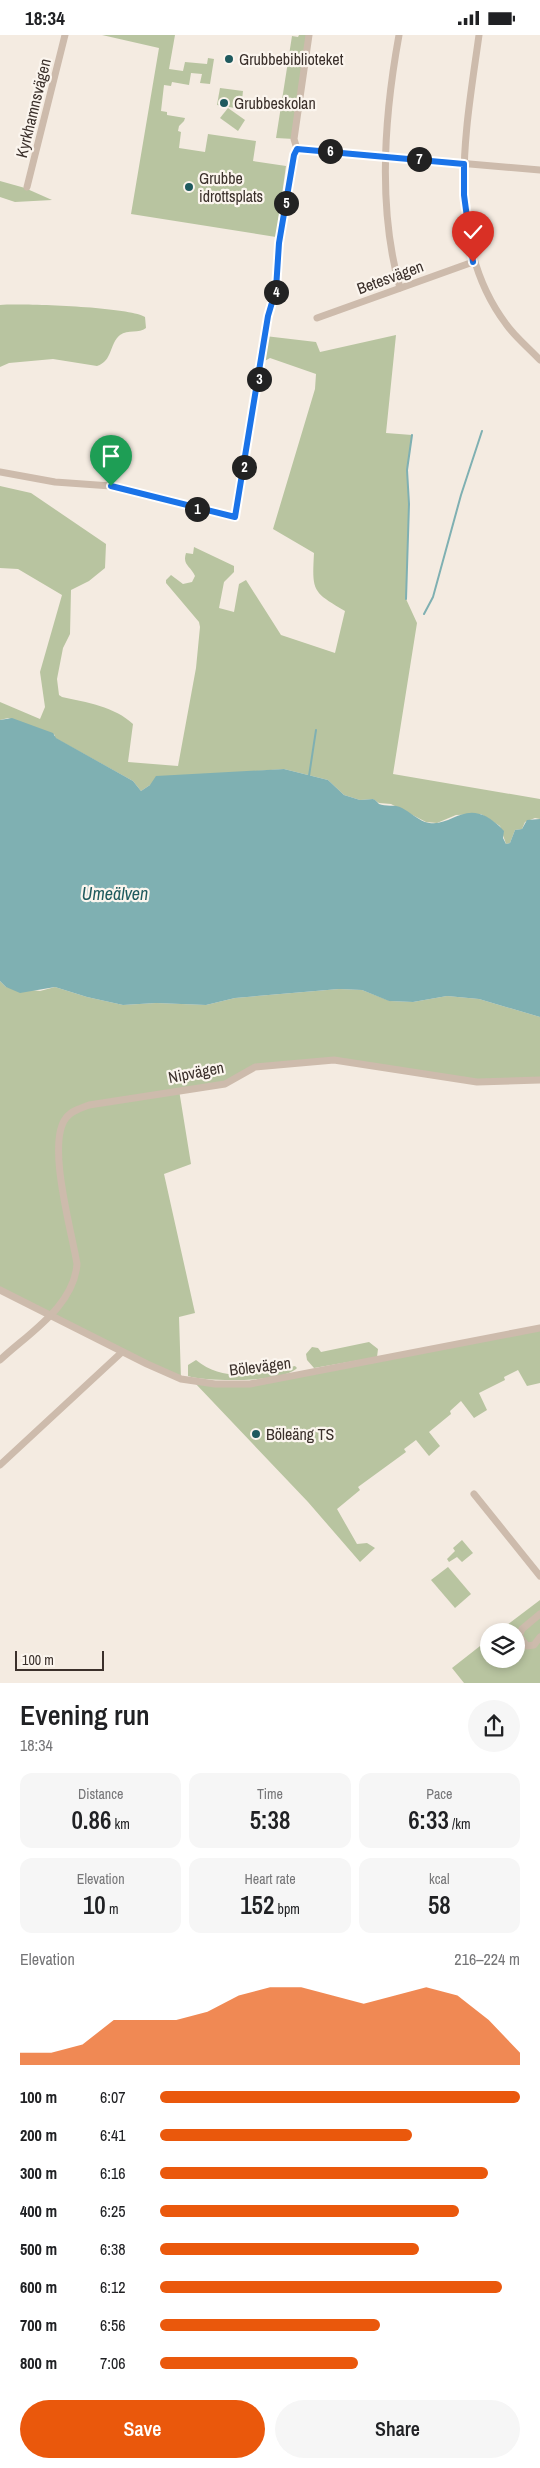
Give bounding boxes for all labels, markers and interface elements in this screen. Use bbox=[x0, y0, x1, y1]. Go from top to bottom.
text: 18:34 bbox=[25, 5, 65, 31]
place label: Grubbebiblioteket bbox=[239, 48, 344, 70]
marker: Grubbebiblioteket bbox=[223, 53, 235, 65]
street label: Kyrkhamnsvägen bbox=[10, 56, 56, 160]
place label: Grubbeskolan bbox=[234, 92, 316, 114]
marker: Grubbeskolan bbox=[218, 97, 230, 109]
pin: 6 bbox=[318, 139, 342, 163]
text: 6 bbox=[327, 142, 334, 160]
pin: 7 bbox=[406, 147, 432, 171]
text: 7 bbox=[416, 150, 423, 168]
place label: Grubbe idrottsplats bbox=[199, 167, 263, 207]
marker: Grubbe idrottsplats bbox=[183, 181, 195, 193]
pin: 5 bbox=[274, 191, 298, 215]
text: 5 bbox=[283, 194, 290, 212]
pin bbox=[452, 211, 494, 262]
icon: check bbox=[459, 218, 487, 246]
street label: Betesvägen bbox=[354, 255, 426, 299]
pin: 4 bbox=[264, 279, 288, 305]
text: 4 bbox=[273, 283, 280, 301]
pin: 3 bbox=[246, 367, 272, 391]
text: 3 bbox=[256, 370, 263, 388]
pin bbox=[90, 435, 132, 486]
icon: arrive bbox=[97, 442, 125, 470]
pin: 2 bbox=[232, 455, 256, 479]
text: 2 bbox=[241, 458, 248, 476]
pin: 1 bbox=[184, 497, 210, 521]
text: 1 bbox=[194, 500, 201, 518]
water label: Umeälven bbox=[82, 881, 148, 906]
street label: Nipvägen bbox=[166, 1056, 226, 1088]
street label: Bölevägen bbox=[228, 1351, 292, 1381]
place label: Böleäng TS bbox=[266, 1423, 335, 1445]
marker: Böleäng TS bbox=[250, 1428, 262, 1440]
map controls bbox=[480, 1623, 525, 1668]
button: layers bbox=[480, 1623, 525, 1668]
scale bar bbox=[15, 1648, 104, 1671]
text: 100 m bbox=[22, 1651, 54, 1669]
text: Evening run bbox=[20, 1696, 150, 1734]
button: share bbox=[468, 1700, 520, 1752]
text: 18:34 bbox=[20, 1734, 53, 1756]
text: Distance bbox=[78, 1785, 123, 1803]
text: Time bbox=[257, 1785, 283, 1803]
text: Pace bbox=[426, 1785, 452, 1803]
text: 0.86 bbox=[71, 1803, 111, 1837]
text: 5:38 bbox=[250, 1803, 290, 1837]
text: 6:33 bbox=[408, 1803, 449, 1837]
text: km bbox=[111, 1815, 130, 1833]
text: /km bbox=[449, 1815, 470, 1833]
text: Elevation bbox=[77, 1870, 125, 1888]
text: Heart rate bbox=[244, 1870, 296, 1888]
text: kcal bbox=[429, 1870, 450, 1888]
text: 10 bbox=[83, 1888, 106, 1922]
text: 152 bbox=[240, 1888, 274, 1922]
text: 58 bbox=[428, 1888, 451, 1922]
text: m bbox=[106, 1900, 118, 1918]
text: bpm bbox=[274, 1900, 300, 1918]
text: Elevation bbox=[20, 1948, 75, 1970]
text: 216–224 m bbox=[454, 1948, 520, 1970]
text: 100 m bbox=[20, 2086, 57, 2108]
text: 6:07 bbox=[100, 2086, 126, 2108]
text: 200 m bbox=[20, 2124, 57, 2146]
text: 6:41 bbox=[100, 2124, 126, 2146]
text: 300 m bbox=[20, 2162, 57, 2184]
text: 6:16 bbox=[100, 2162, 126, 2184]
text: 400 m bbox=[20, 2200, 57, 2222]
text: 6:25 bbox=[100, 2200, 126, 2222]
text: 500 m bbox=[20, 2238, 57, 2260]
text: 6:38 bbox=[100, 2238, 126, 2260]
text: 600 m bbox=[20, 2276, 57, 2298]
text: 6:12 bbox=[100, 2276, 126, 2298]
text: 700 m bbox=[20, 2314, 57, 2336]
text: 6:56 bbox=[100, 2314, 126, 2336]
text: 800 m bbox=[20, 2352, 57, 2374]
text: 7:06 bbox=[100, 2352, 126, 2374]
button: Save bbox=[20, 2400, 265, 2458]
button: Share bbox=[275, 2400, 520, 2458]

